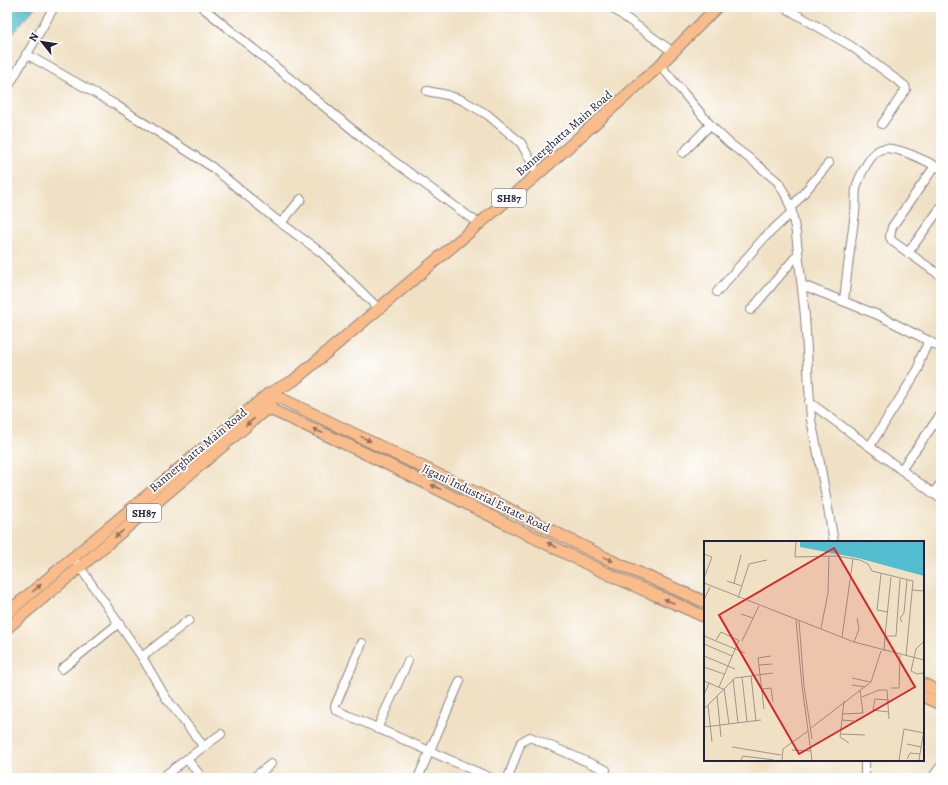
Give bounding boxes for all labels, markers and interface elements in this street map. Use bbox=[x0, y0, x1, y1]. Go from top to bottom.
north arrow bbox=[22, 22, 62, 62]
text: N bbox=[25, 30, 42, 44]
street label: Bannerghatta Main Road bbox=[512, 86, 616, 179]
road number: SH87 bbox=[492, 189, 526, 207]
street label: Bannerghatta Main Road bbox=[146, 404, 251, 496]
one-way arrow bbox=[245, 418, 255, 427]
one-way arrow bbox=[313, 428, 324, 434]
one-way arrow bbox=[360, 436, 372, 442]
street label: Jigani Industrial Estate Road bbox=[419, 460, 553, 536]
one-way arrow bbox=[430, 484, 441, 490]
road number: SH87 bbox=[127, 504, 161, 522]
one-way arrow bbox=[114, 530, 124, 539]
inset map bbox=[704, 541, 924, 761]
one-way arrow bbox=[546, 542, 558, 549]
one-way arrow bbox=[602, 556, 614, 562]
one-way arrow bbox=[32, 584, 42, 592]
one-way arrow bbox=[664, 598, 675, 604]

